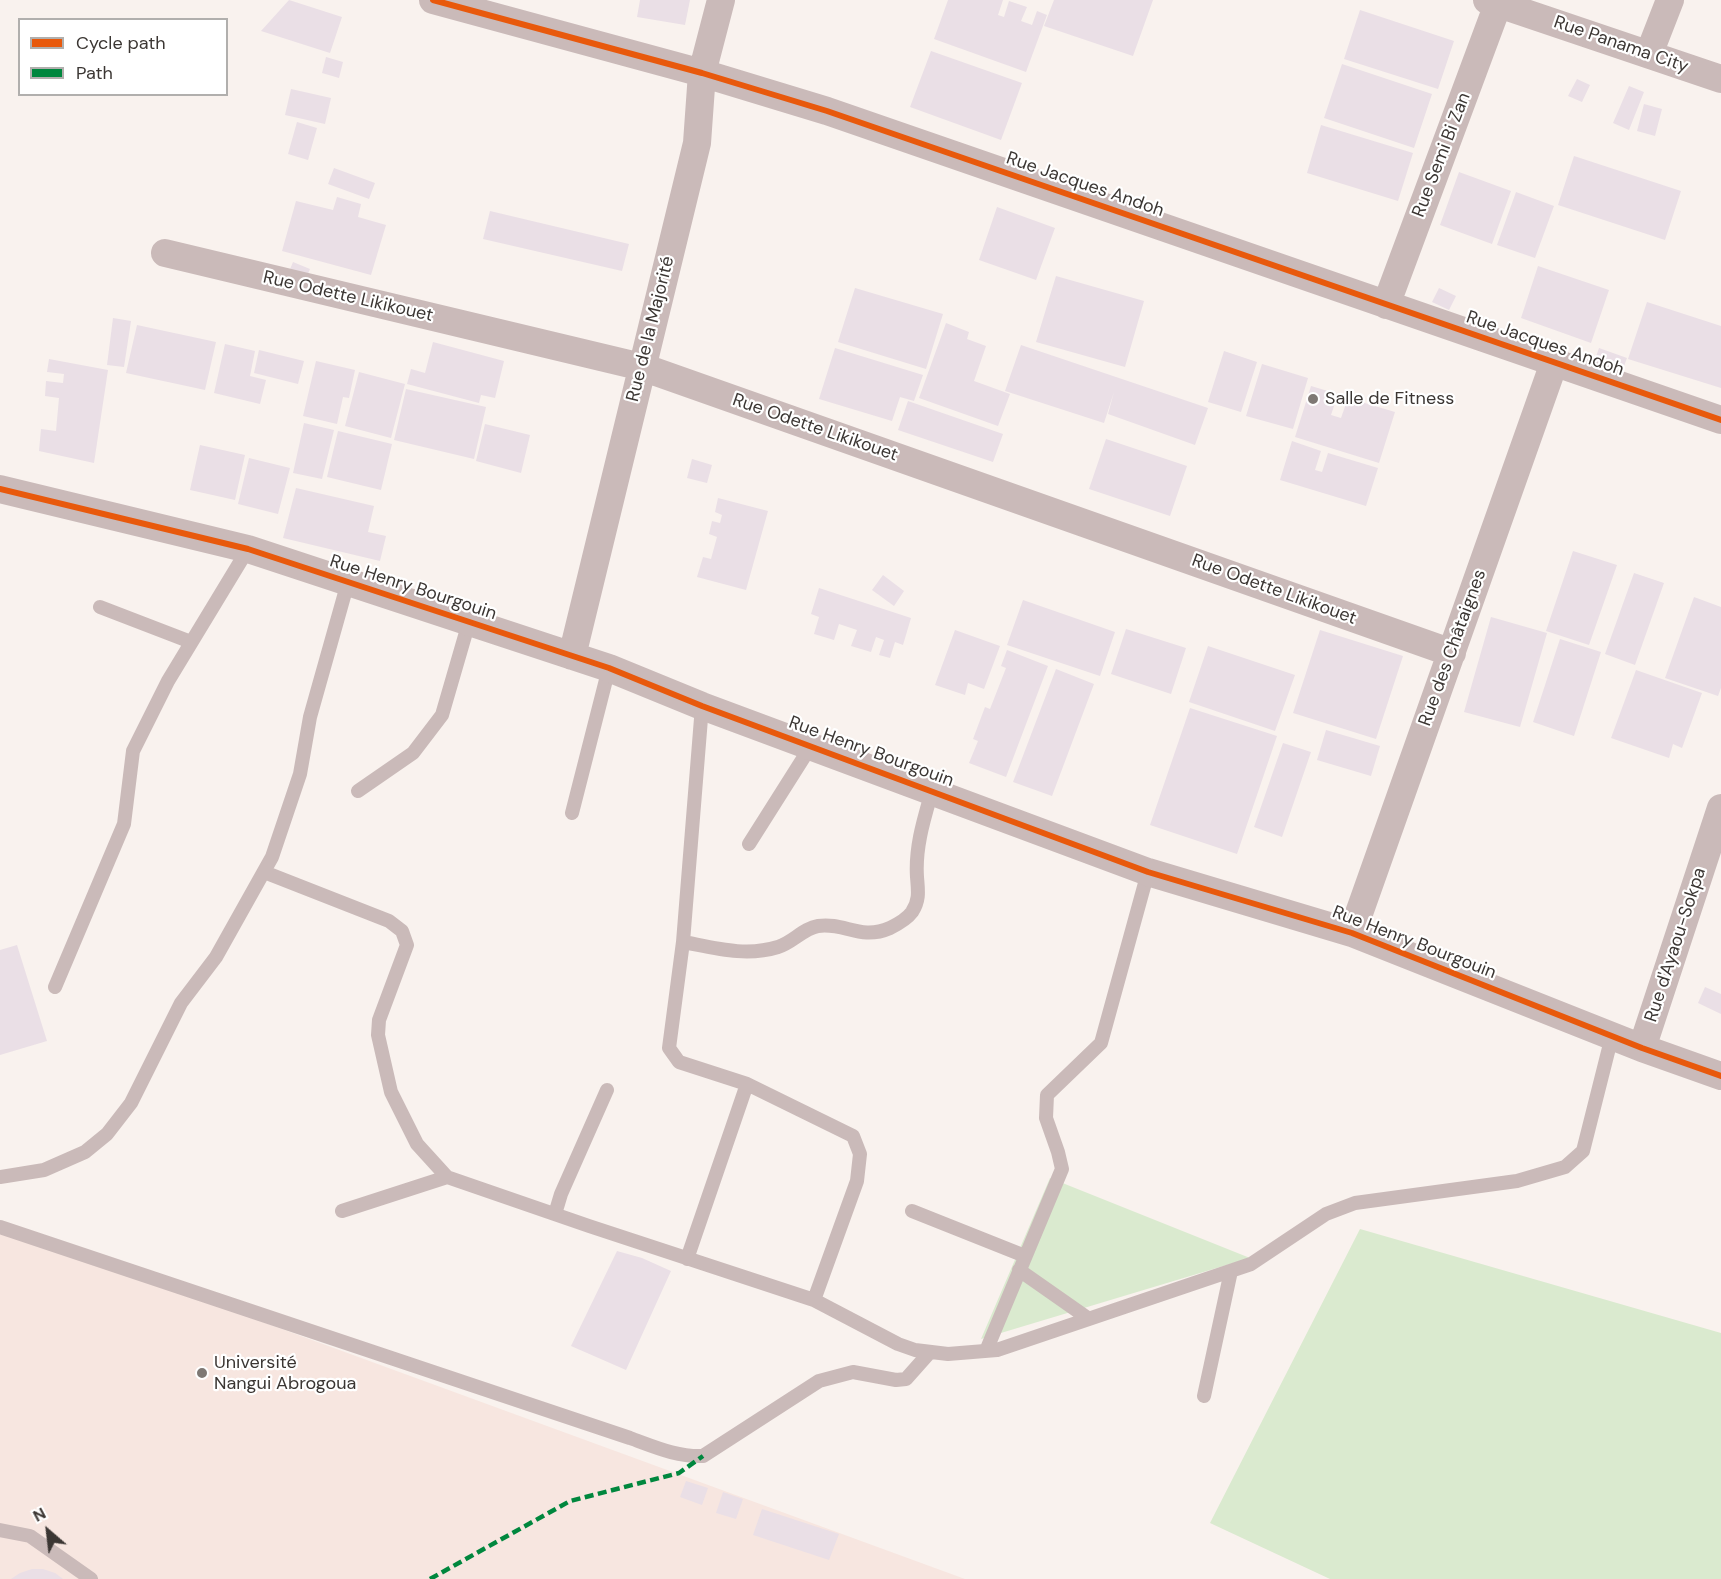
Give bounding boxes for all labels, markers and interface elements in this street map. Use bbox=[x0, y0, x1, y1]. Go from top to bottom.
street label: Rue Panama City bbox=[1551, 12, 1691, 78]
legend bbox=[18, 18, 228, 96]
text: Cycle path bbox=[76, 31, 166, 55]
text: Path bbox=[76, 61, 113, 85]
street label: Rue Semi Bi Zan bbox=[1408, 90, 1476, 220]
street label: Rue Jacques Andoh bbox=[1003, 148, 1167, 222]
street label: Rue de la Majorité bbox=[623, 254, 679, 404]
street label: Rue Odette Likikouet bbox=[261, 267, 435, 327]
street label: Rue Jacques Andoh bbox=[1463, 307, 1627, 381]
place label: Salle de Fitness bbox=[1325, 388, 1454, 410]
street label: Rue Odette Likikouet bbox=[729, 390, 901, 466]
marker: Salle de Fitness bbox=[1306, 392, 1320, 406]
street label: Rue Odette Likikouet bbox=[1189, 550, 1359, 630]
street label: Rue Henry Bourgouin bbox=[327, 551, 499, 625]
street label: Rue des Châtaignes bbox=[1415, 567, 1491, 729]
street label: Rue Henry Bourgouin bbox=[786, 712, 956, 792]
street label: Rue d'Ayaou-Sokpa bbox=[1641, 865, 1711, 1025]
street label: Rue Henry Bourgouin bbox=[1329, 902, 1499, 984]
place label: Université Nangui Abrogoua bbox=[214, 1352, 356, 1394]
marker: Université Nangui Abrogoua bbox=[195, 1366, 209, 1380]
north arrow bbox=[18, 1501, 78, 1561]
text: N bbox=[29, 1503, 49, 1527]

